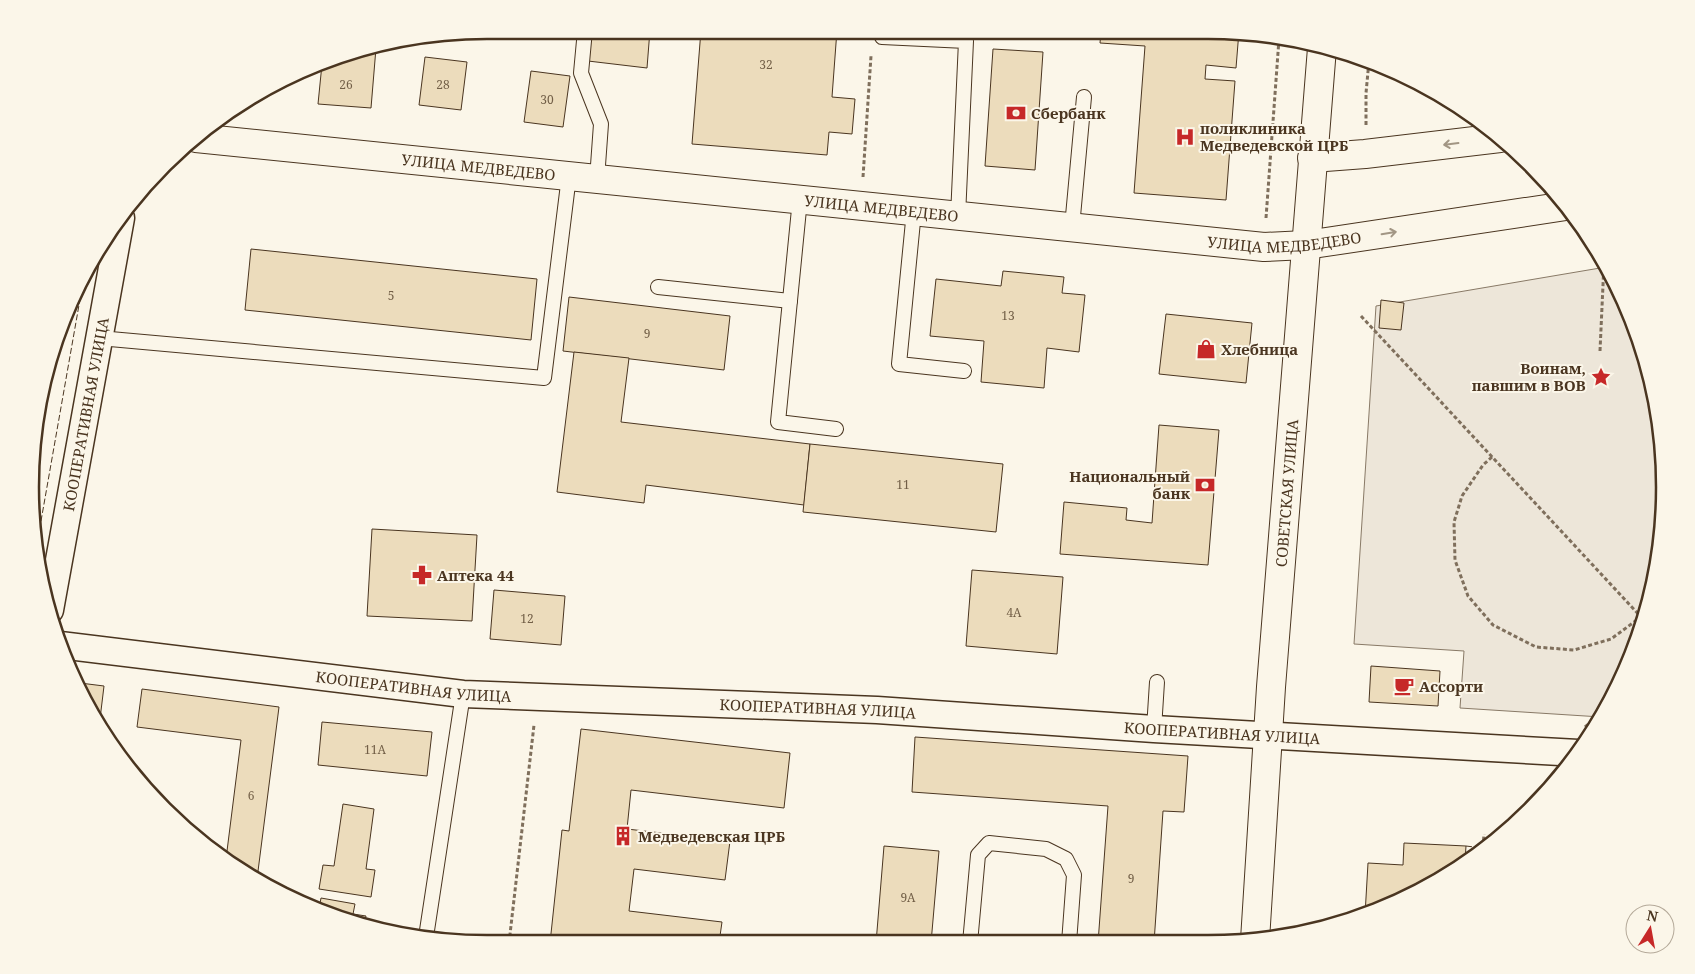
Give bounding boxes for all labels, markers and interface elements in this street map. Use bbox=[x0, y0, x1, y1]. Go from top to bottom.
house number: 32 bbox=[759, 56, 773, 73]
house number: 26 bbox=[339, 76, 353, 93]
house number: 28 bbox=[436, 76, 450, 93]
house number: 30 bbox=[540, 91, 554, 108]
bank icon: Сбербанк bbox=[1005, 102, 1027, 124]
place label: Сбербанк bbox=[1031, 103, 1106, 123]
place label: поликлиника Медведевской ЦРБ bbox=[1200, 118, 1349, 155]
hospital icon: поликлиника Медведевской ЦРБ bbox=[1174, 126, 1196, 148]
one-way arrow bbox=[1444, 139, 1460, 149]
street label: УЛИЦА МЕДВЕДЕВО bbox=[401, 149, 557, 185]
street label: УЛИЦА МЕДВЕДЕВО bbox=[803, 190, 959, 226]
street label: УЛИЦА МЕДВЕДЕВО bbox=[1206, 227, 1363, 257]
one-way arrow bbox=[1381, 227, 1397, 237]
house number: 5 bbox=[388, 287, 394, 304]
house number: 13 bbox=[1001, 307, 1015, 324]
street label: КООПЕРАТИВНАЯ УЛИЦА bbox=[58, 315, 113, 513]
house number: 9 bbox=[644, 325, 650, 342]
shop icon: Хлебница bbox=[1195, 338, 1217, 360]
place label: Хлебница bbox=[1221, 339, 1298, 359]
place label: Воинам, павшим в ВОВ bbox=[1472, 358, 1586, 395]
place icon: Воинам, павшим в ВОВ bbox=[1590, 366, 1612, 388]
street label: СОВЕТСКАЯ УЛИЦА bbox=[1271, 418, 1302, 568]
place label: Национальный банк bbox=[1069, 466, 1191, 503]
bank icon: Национальный банк bbox=[1194, 474, 1216, 496]
house number: 11 bbox=[896, 476, 910, 493]
pharmacy icon: Аптека 44 bbox=[411, 564, 433, 586]
place label: Аптека 44 bbox=[437, 565, 515, 585]
house number: 4А bbox=[1006, 604, 1022, 621]
house number: 12 bbox=[520, 610, 534, 627]
street label: КООПЕРАТИВНАЯ УЛИЦА bbox=[315, 666, 512, 706]
cafe icon: Ассорти bbox=[1393, 675, 1415, 697]
place label: Ассорти bbox=[1419, 676, 1483, 696]
street label: КООПЕРАТИВНАЯ УЛИЦА bbox=[719, 694, 917, 723]
street label: КООПЕРАТИВНАЯ УЛИЦА bbox=[1123, 717, 1321, 748]
house number: 11А bbox=[364, 741, 386, 758]
house number: 6 bbox=[248, 787, 255, 804]
building icon: Медведевская ЦРБ bbox=[612, 825, 634, 847]
place label: Медведевская ЦРБ bbox=[638, 826, 786, 846]
house number: 9 bbox=[1128, 870, 1134, 887]
house number: 9А bbox=[900, 889, 916, 906]
north arrow bbox=[1625, 904, 1675, 954]
text: N bbox=[1645, 905, 1660, 926]

